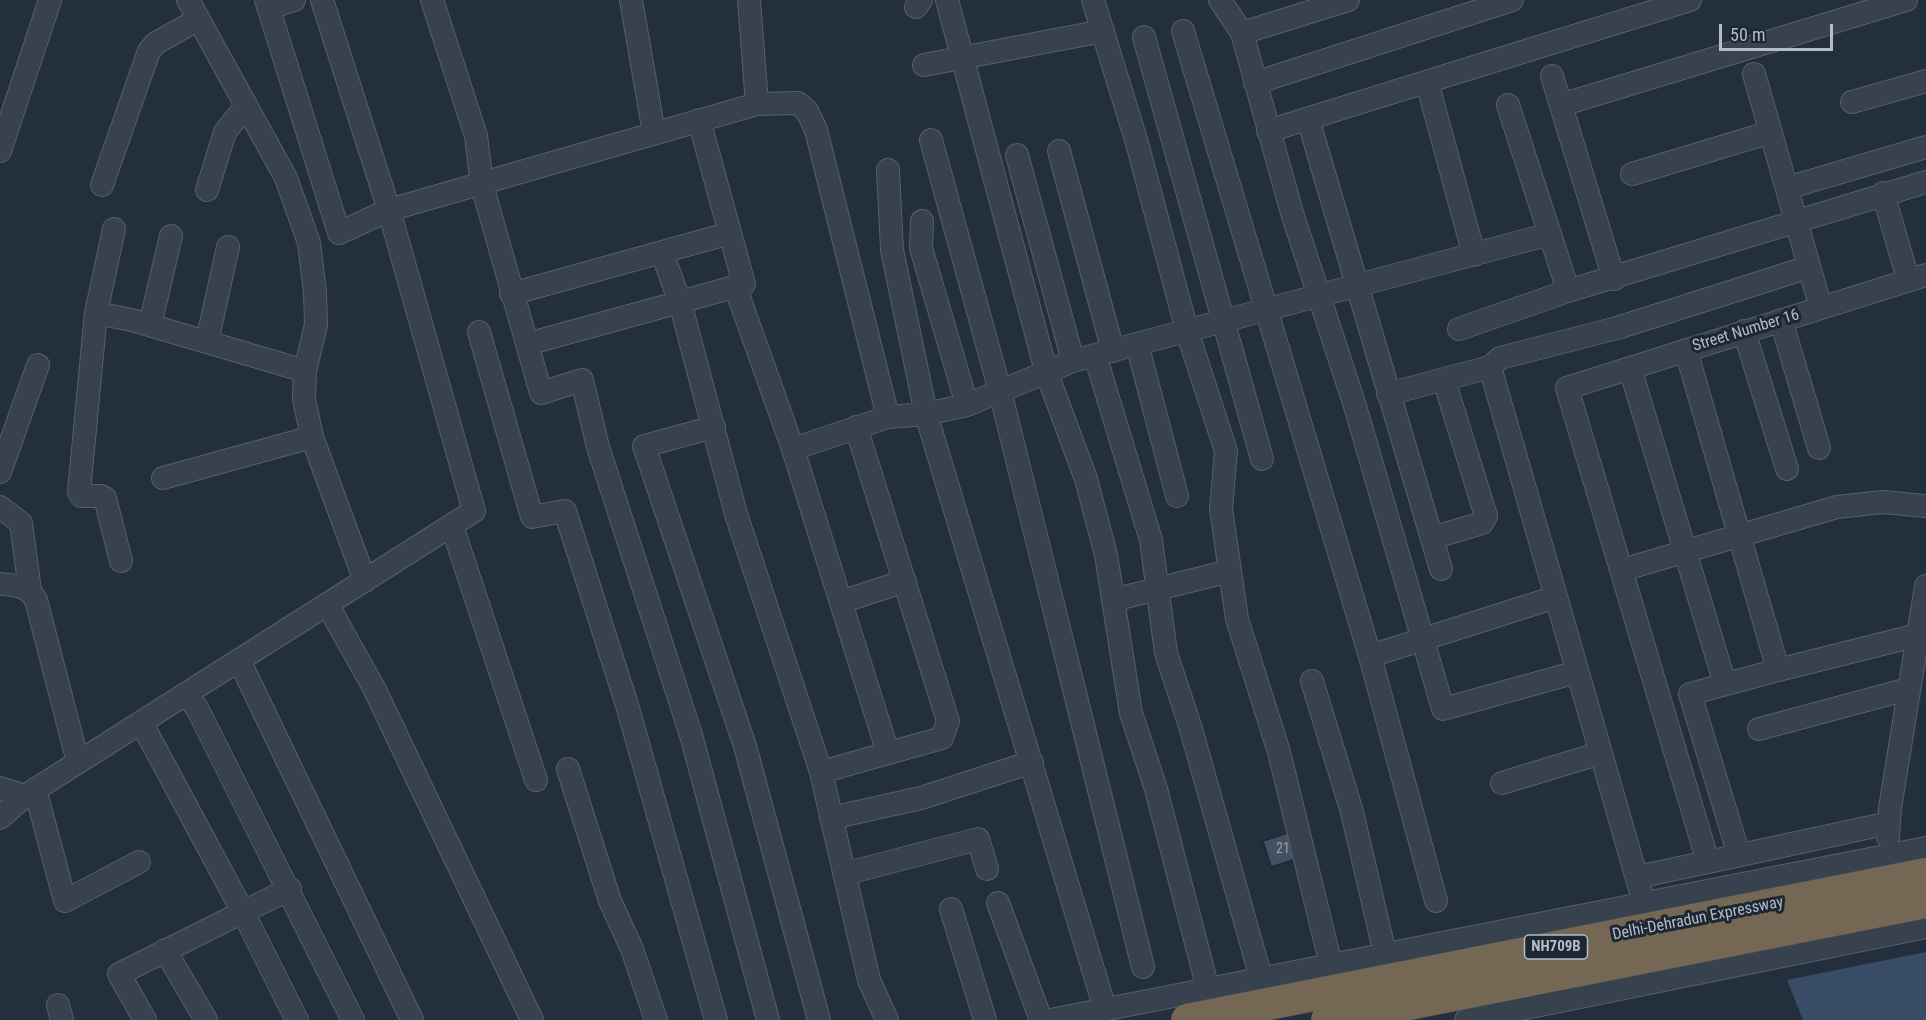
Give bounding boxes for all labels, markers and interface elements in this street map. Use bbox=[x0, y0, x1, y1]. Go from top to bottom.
scale bar bbox=[1722, 12, 1836, 50]
text: 50 m bbox=[1730, 24, 1765, 45]
street label: Street Number 16 bbox=[1690, 306, 1802, 356]
house number: 21 bbox=[1276, 841, 1290, 857]
street label: Delhi-Dehradun Expressway bbox=[1611, 893, 1785, 945]
road number: NH709B bbox=[1524, 935, 1588, 959]

